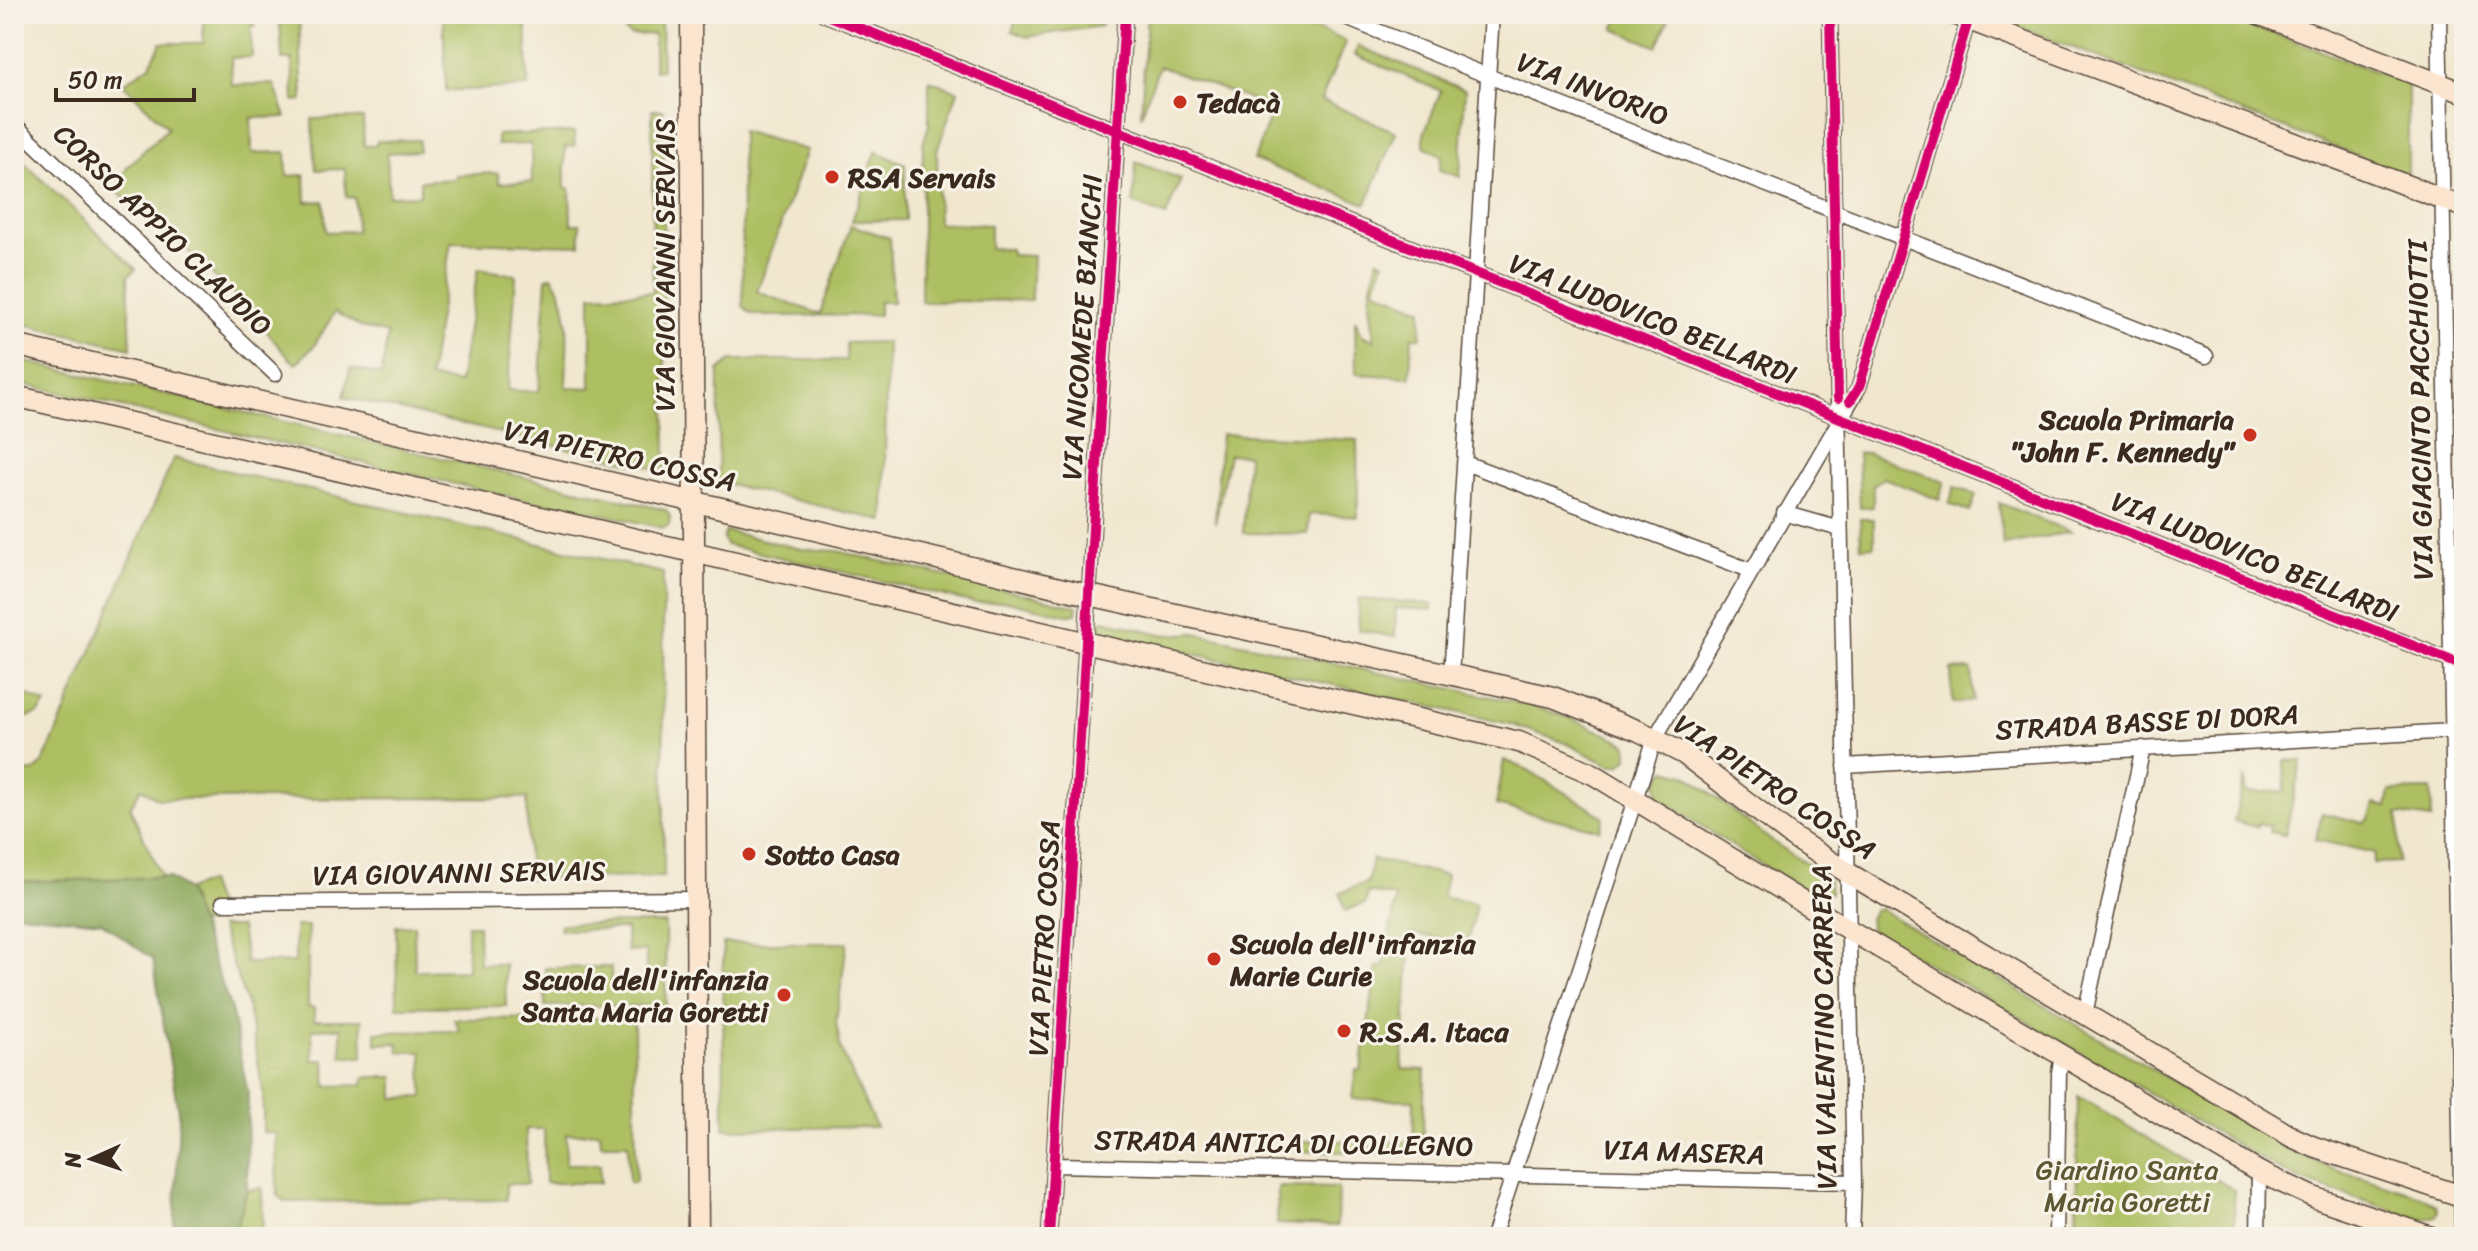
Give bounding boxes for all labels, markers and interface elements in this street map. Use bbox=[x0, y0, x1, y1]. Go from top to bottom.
street label: VIA INVORIO bbox=[1510, 37, 1676, 141]
scale bar bbox=[56, 52, 194, 102]
text: 50 m bbox=[68, 59, 123, 101]
place label: Tedacà bbox=[1196, 78, 1280, 127]
marker: Tedacà bbox=[1171, 93, 1189, 111]
street label: CORSO APPIO CLAUDIO bbox=[41, 111, 285, 349]
street label: VIA GIOVANNI SERVAIS bbox=[640, 118, 689, 412]
place label: RSA Servais bbox=[847, 153, 996, 202]
marker: RSA Servais bbox=[823, 168, 841, 186]
street label: VIA NICOMEDE BIANCHI bbox=[1047, 172, 1117, 482]
street label: VIA GIACINTO PACCHIOTTI bbox=[2393, 238, 2447, 580]
street label: VIA LUDOVICO BELLARDI bbox=[1502, 239, 1805, 399]
place label: Scuola Primaria "John F. Kennedy" bbox=[2010, 395, 2236, 476]
street label: VIA PIETRO COSSA bbox=[499, 406, 741, 506]
marker: Scuola Primaria "John F. Kennedy" bbox=[2241, 426, 2259, 444]
street label: VIA LUDOVICO BELLARDI bbox=[2104, 477, 2407, 637]
street label: STRADA BASSE DI DORA bbox=[1994, 690, 2300, 754]
street label: VIA PIETRO COSSA bbox=[1663, 701, 1887, 873]
street label: VIA PIETRO COSSA bbox=[1013, 819, 1075, 1057]
place label: Sotto Casa bbox=[764, 830, 900, 879]
marker: Sotto Casa bbox=[740, 845, 758, 863]
street label: VIA GIOVANNI SERVAIS bbox=[312, 846, 606, 900]
street label: VIA VALENTINO CARRERA bbox=[1797, 864, 1851, 1190]
place label: Scuola dell'infanzia Marie Curie bbox=[1229, 919, 1476, 1000]
marker: Scuola dell'infanzia Marie Curie bbox=[1205, 950, 1223, 968]
place label: Scuola dell'infanzia Santa Maria Goretti bbox=[520, 955, 769, 1036]
marker: Scuola dell'infanzia Santa Maria Goretti bbox=[775, 986, 793, 1004]
place label: R.S.A. Itaca bbox=[1359, 1007, 1509, 1056]
marker: R.S.A. Itaca bbox=[1335, 1022, 1353, 1040]
street label: STRADA ANTICA DI COLLEGNO bbox=[1094, 1115, 1474, 1171]
north arrow bbox=[52, 1119, 132, 1199]
street label: VIA MASERA bbox=[1603, 1125, 1765, 1179]
park label: Giardino Santa Maria Goretti bbox=[2036, 1145, 2218, 1226]
text: N bbox=[53, 1151, 92, 1170]

